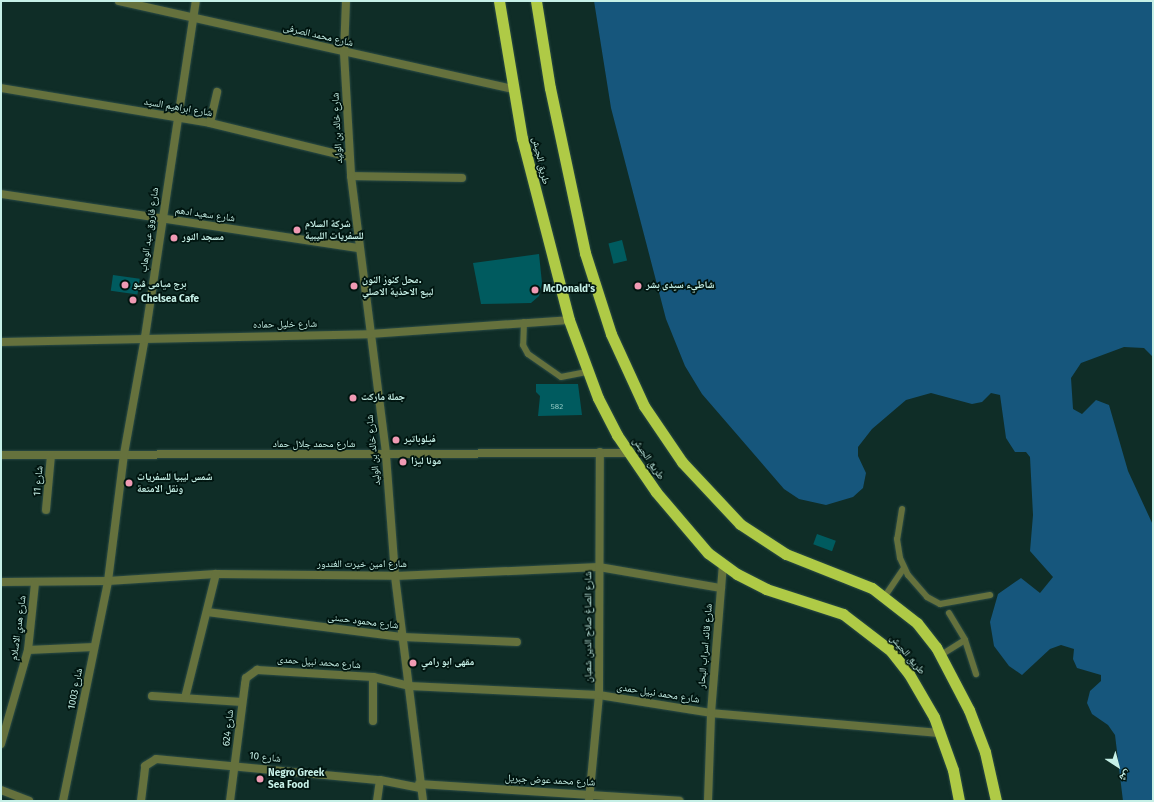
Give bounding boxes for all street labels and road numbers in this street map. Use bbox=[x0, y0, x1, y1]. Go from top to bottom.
street label: شارع محمد الصرفى bbox=[282, 22, 354, 50]
street label: شارع خالد بن الوليد bbox=[330, 92, 346, 164]
street label: شارع ابراهيم السيد bbox=[143, 96, 213, 120]
street label: طريق الجيش bbox=[529, 136, 551, 186]
street label: شارع فاروق عبد الوهاب bbox=[138, 187, 162, 273]
street label: شارع سعيد ادهم bbox=[174, 205, 236, 225]
street label: شارع خليل حماده bbox=[253, 318, 317, 332]
street label: شارع خالد بن الوليد bbox=[364, 414, 384, 486]
street label: طريق الجيش bbox=[630, 436, 666, 482]
street label: شارع محمد جلال حماد bbox=[273, 439, 355, 451]
street label: شارع 11 bbox=[32, 465, 46, 497]
street label: شارع امين خيرت الغندور bbox=[317, 559, 407, 571]
street label: شارع الصاغ صلاح الدين شعبان bbox=[583, 571, 595, 683]
street label: شارع هدي الاسلام bbox=[9, 595, 29, 661]
street label: شارع قائد اسراب البحار bbox=[696, 603, 716, 689]
street label: شارع محمود حسنى bbox=[327, 612, 399, 632]
street label: طريق الجيش bbox=[887, 633, 927, 677]
street label: شارع محمد نبيل حمدى bbox=[277, 654, 361, 672]
street label: شارع 1003 bbox=[66, 667, 86, 711]
street label: شارع محمد نبيل حمدى bbox=[616, 682, 700, 706]
street label: شارع 624 bbox=[221, 709, 237, 747]
street label: شارع 10 bbox=[249, 750, 281, 766]
street label: شارع محمد عوض جبريل bbox=[505, 773, 595, 789]

